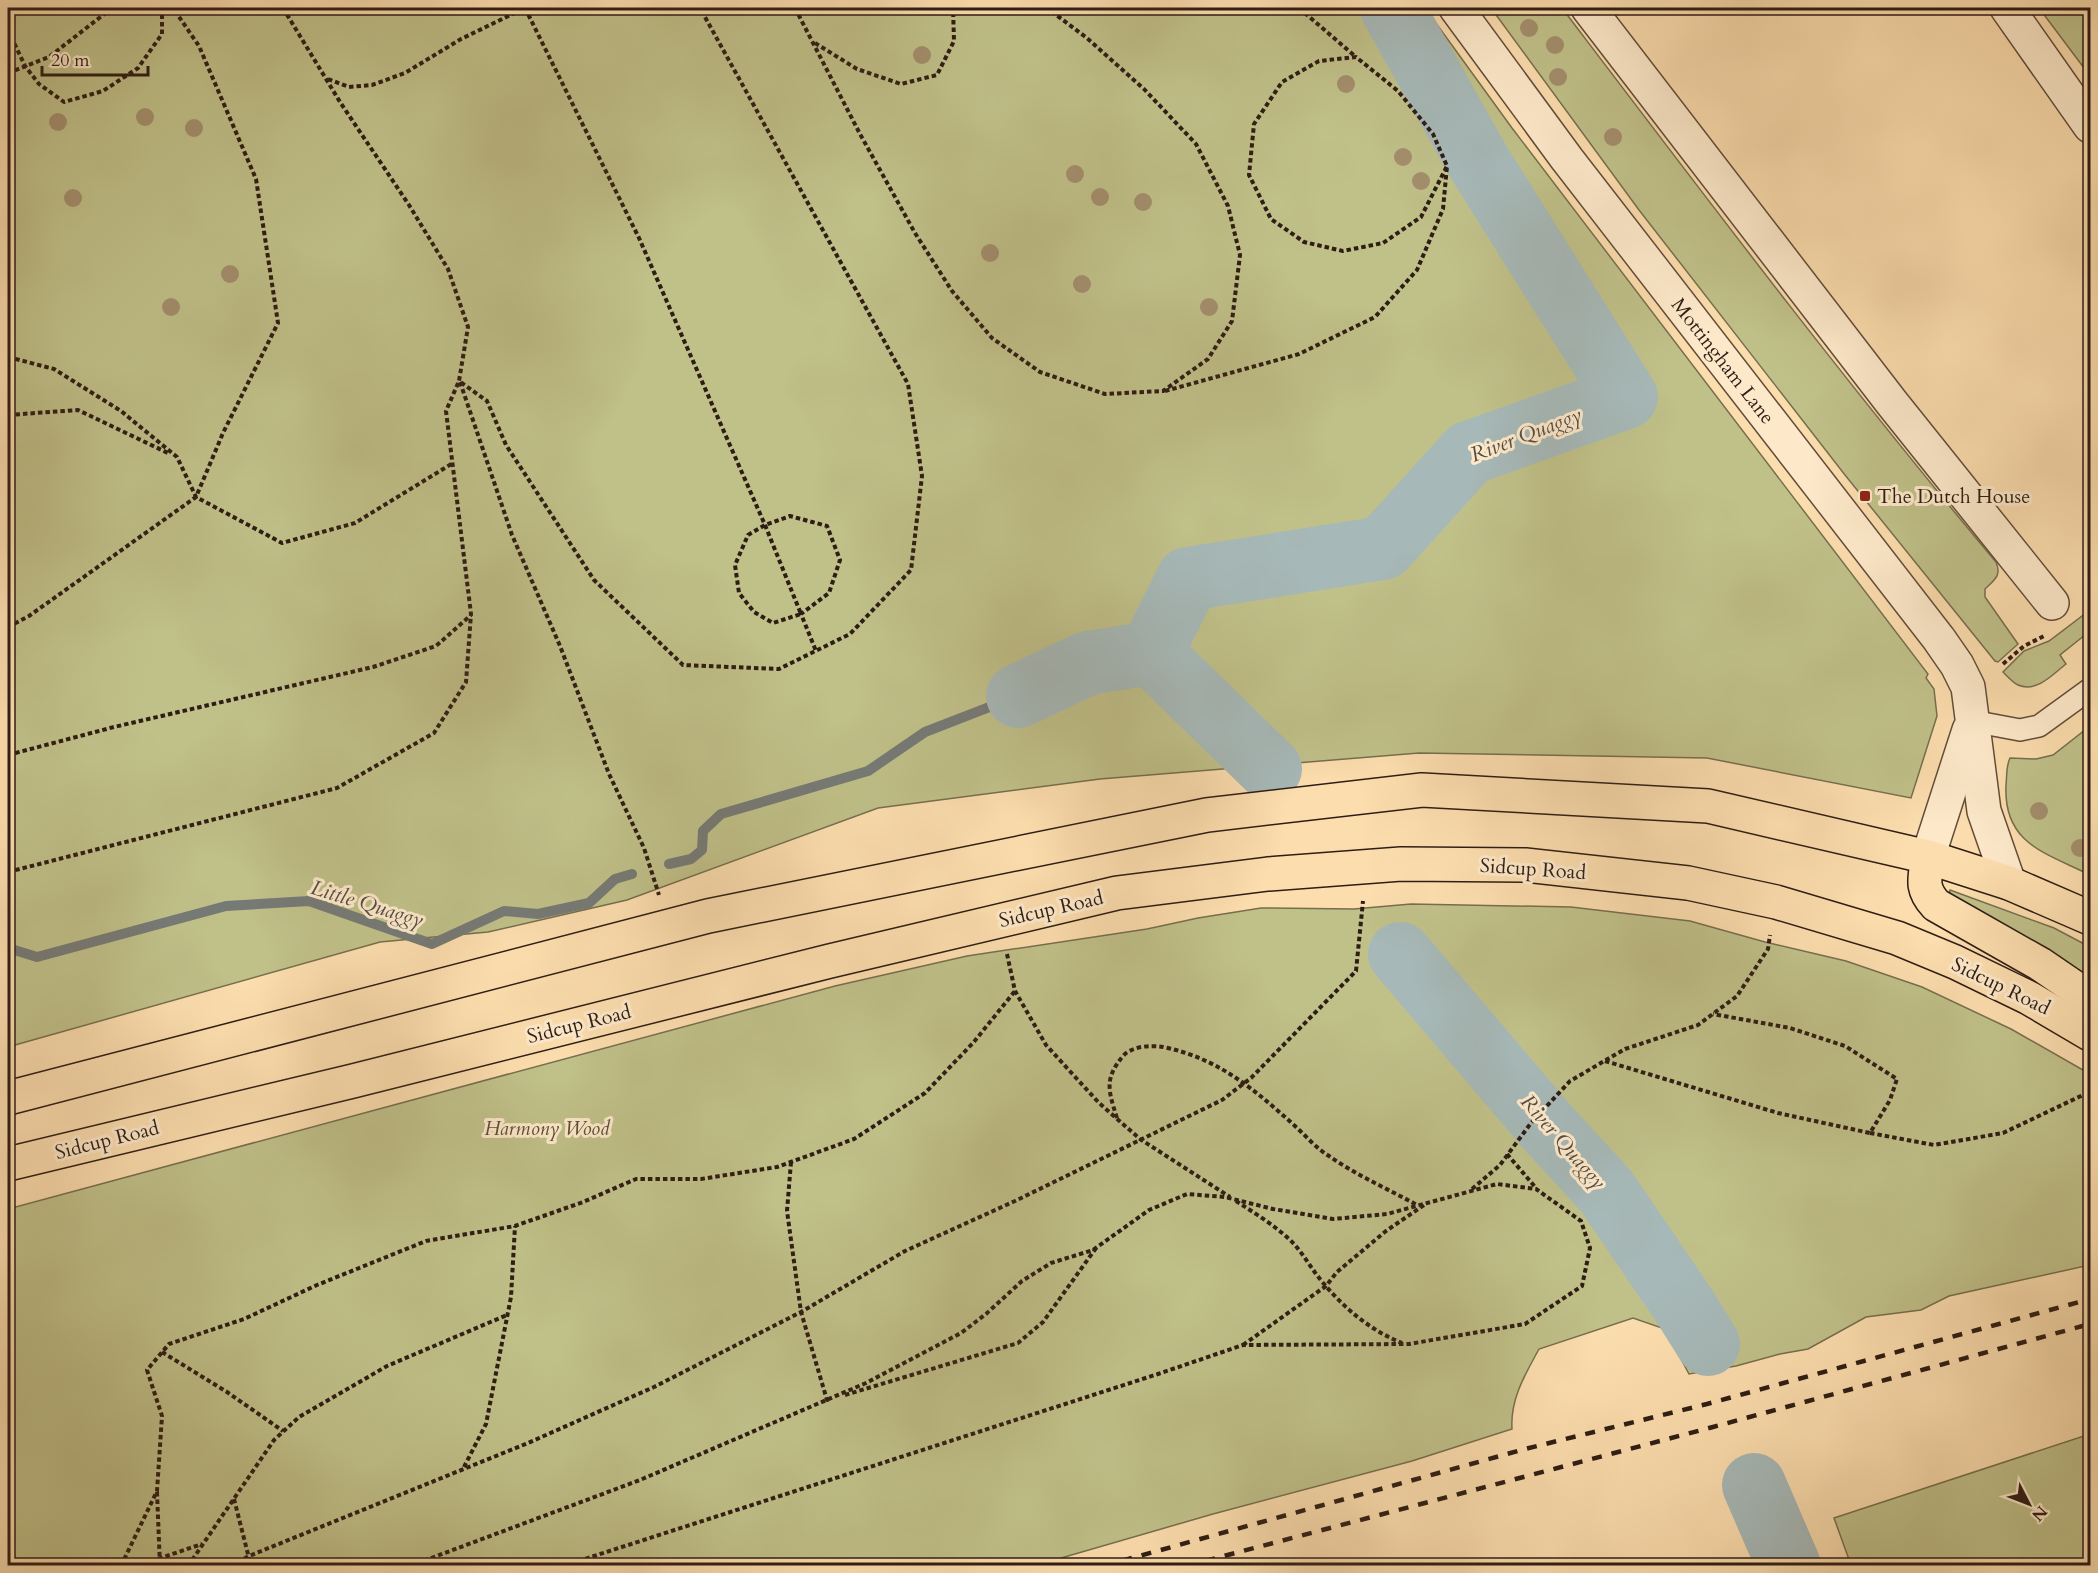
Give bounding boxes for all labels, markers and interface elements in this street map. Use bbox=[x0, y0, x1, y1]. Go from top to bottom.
scale bar bbox=[42, 39, 148, 77]
text: 20 m bbox=[51, 48, 90, 73]
street label: Mottingham Lane bbox=[1665, 292, 1781, 430]
water label: River Quaggy bbox=[1466, 400, 1586, 470]
place label: The Dutch House bbox=[1877, 483, 2030, 510]
marker: The Dutch House bbox=[1858, 489, 1872, 503]
street label: Sidcup Road bbox=[1479, 852, 1587, 886]
water label: Little Quaggy bbox=[307, 873, 427, 935]
street label: Sidcup Road bbox=[996, 884, 1106, 934]
street label: Sidcup Road bbox=[1947, 951, 2055, 1022]
street label: Sidcup Road bbox=[524, 998, 634, 1050]
water label: River Quaggy bbox=[1514, 1088, 1612, 1196]
street label: Sidcup Road bbox=[52, 1114, 162, 1166]
park label: Harmony Wood bbox=[484, 1115, 611, 1142]
north arrow bbox=[1999, 1474, 2059, 1534]
text: N bbox=[2027, 1501, 2052, 1526]

